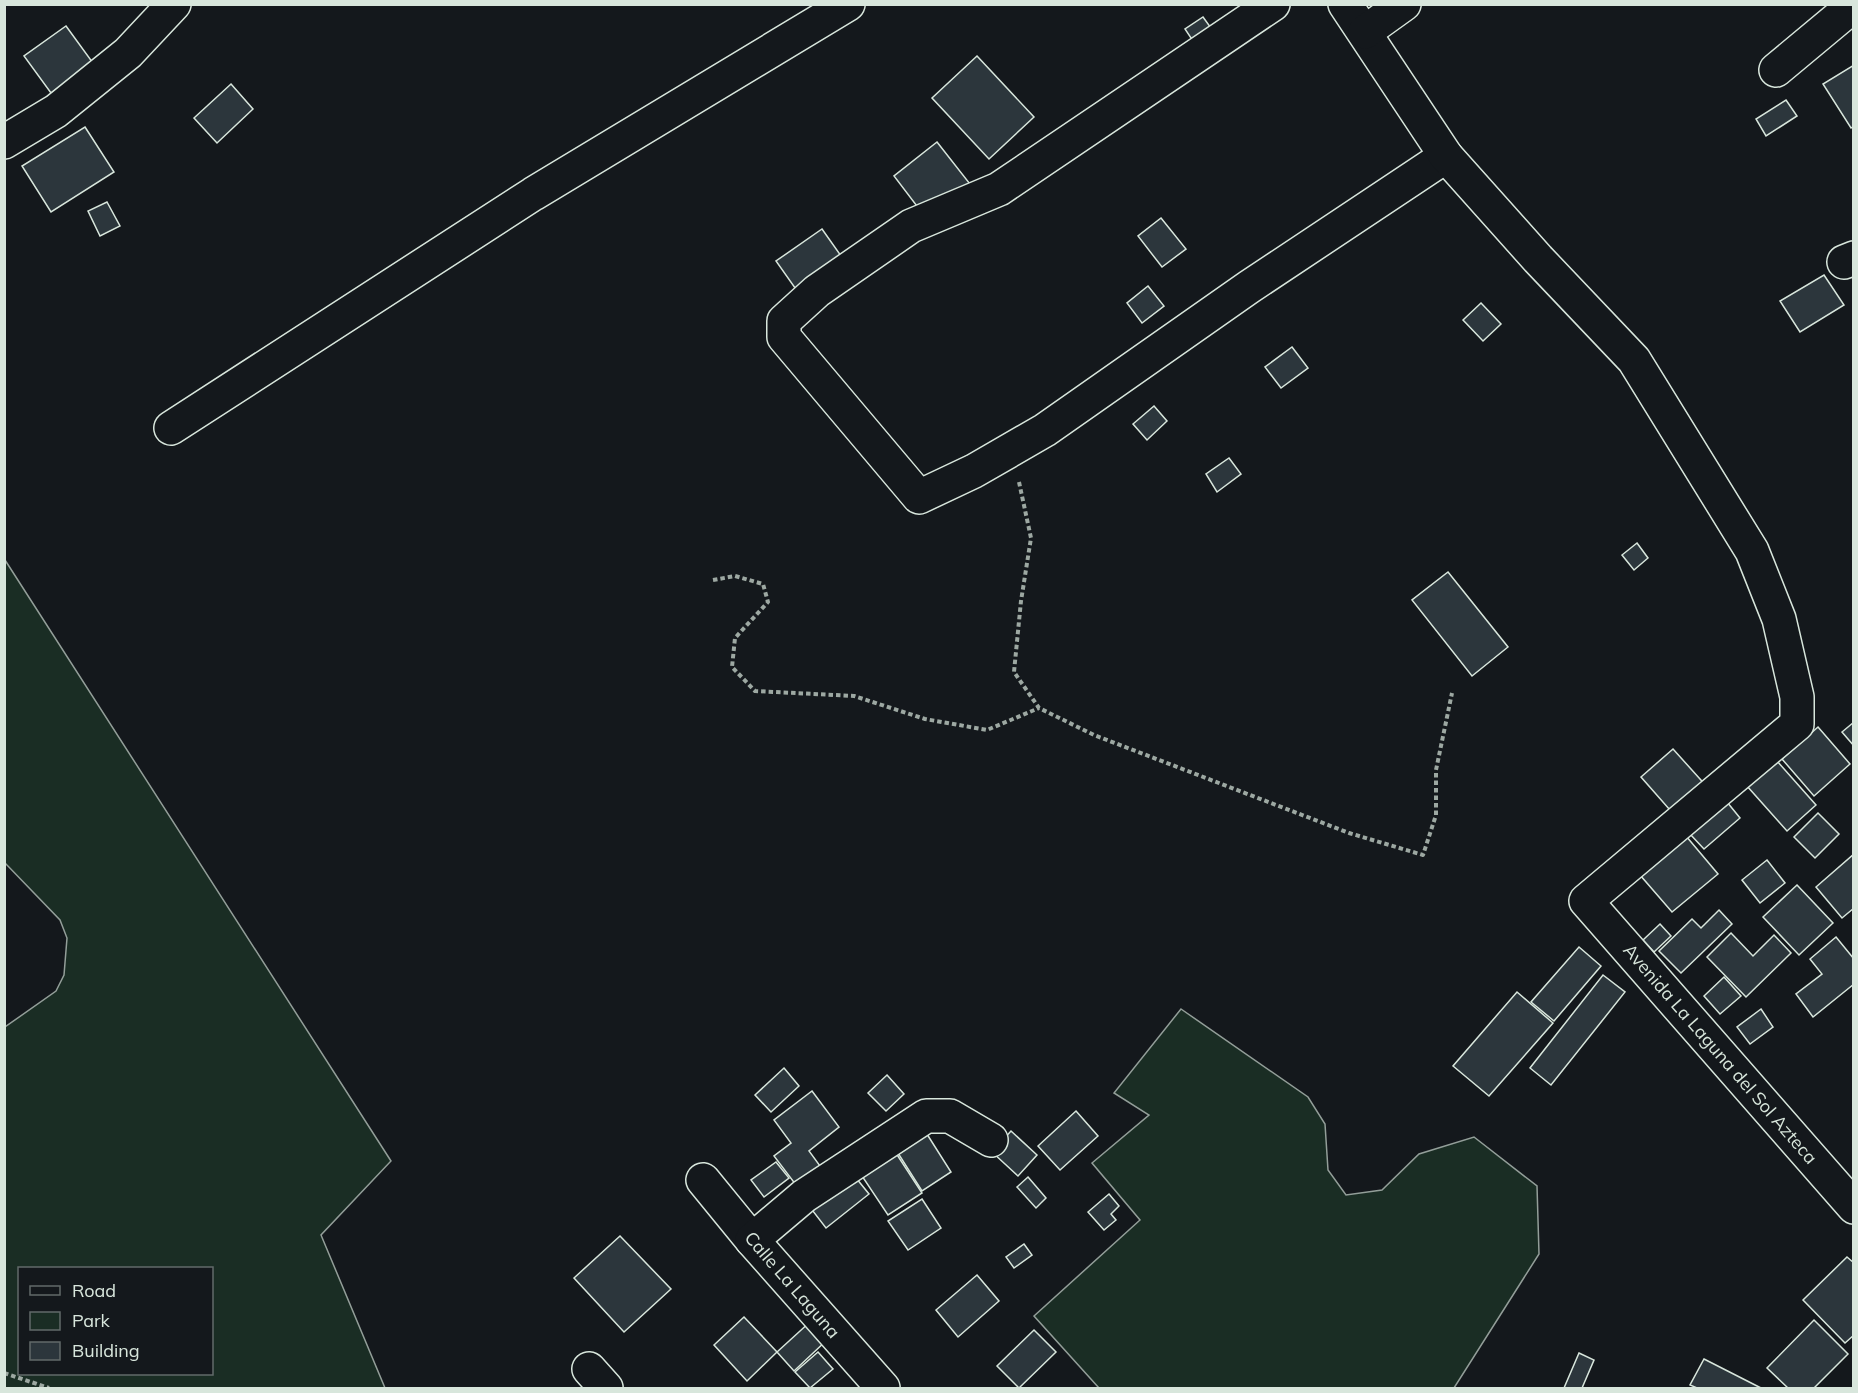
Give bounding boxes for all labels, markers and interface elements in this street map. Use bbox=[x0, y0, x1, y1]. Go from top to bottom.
street label: Avenida La Laguna del Sol Azteca bbox=[1618, 939, 1822, 1169]
street label: Calle La Laguna bbox=[740, 1226, 845, 1343]
legend bbox=[18, 1267, 213, 1375]
text: Road bbox=[72, 1279, 116, 1302]
text: Park bbox=[72, 1309, 111, 1332]
text: Building bbox=[72, 1339, 140, 1362]

